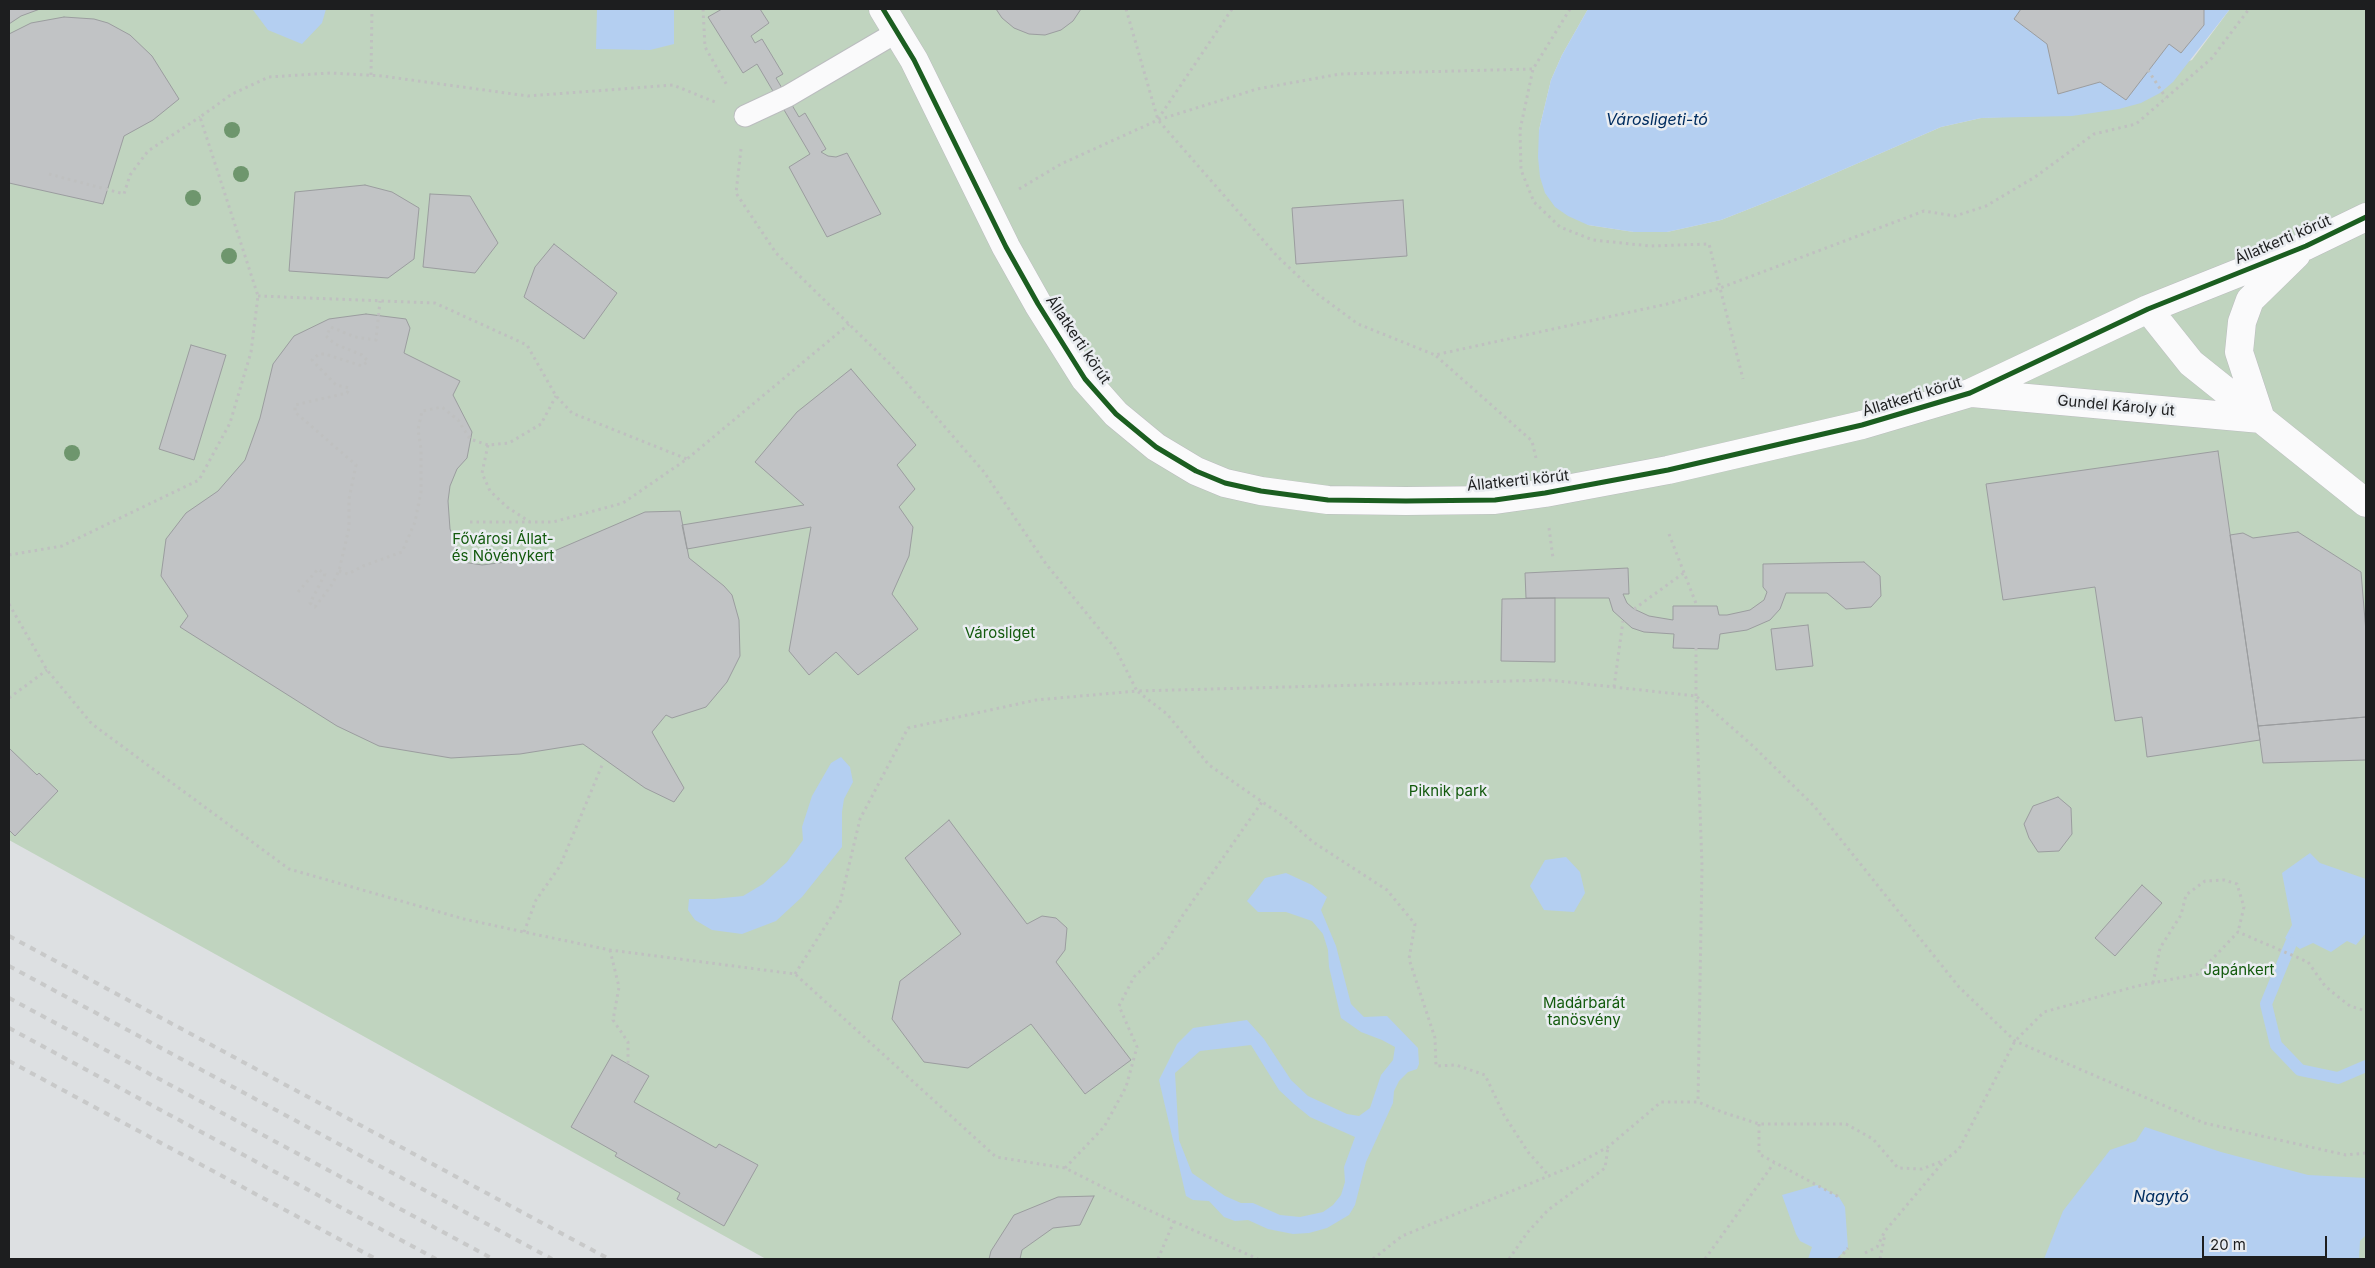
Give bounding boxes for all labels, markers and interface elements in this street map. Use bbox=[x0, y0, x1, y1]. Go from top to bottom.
water label: Városligeti-tó bbox=[1606, 110, 1708, 130]
street label: Állatkerti körút bbox=[2232, 212, 2334, 268]
street label: Állatkerti körút bbox=[1042, 292, 1114, 388]
street label: Állatkerti körút bbox=[1860, 373, 1964, 421]
street label: Gundel Károly út bbox=[2057, 392, 2175, 420]
street label: Állatkerti körút bbox=[1466, 467, 1570, 495]
park label: Fővárosi Állat- és Növénykert bbox=[452, 530, 554, 565]
park label: Városliget bbox=[965, 624, 1035, 642]
park label: Piknik park bbox=[1409, 782, 1487, 800]
park label: Japánkert bbox=[2203, 961, 2275, 979]
park label: Madárbarát tanösvény bbox=[1543, 994, 1625, 1029]
water label: Nagytó bbox=[2133, 1187, 2189, 1207]
scale bar bbox=[2205, 1226, 2330, 1258]
text: 20 m bbox=[2210, 1235, 2246, 1254]

